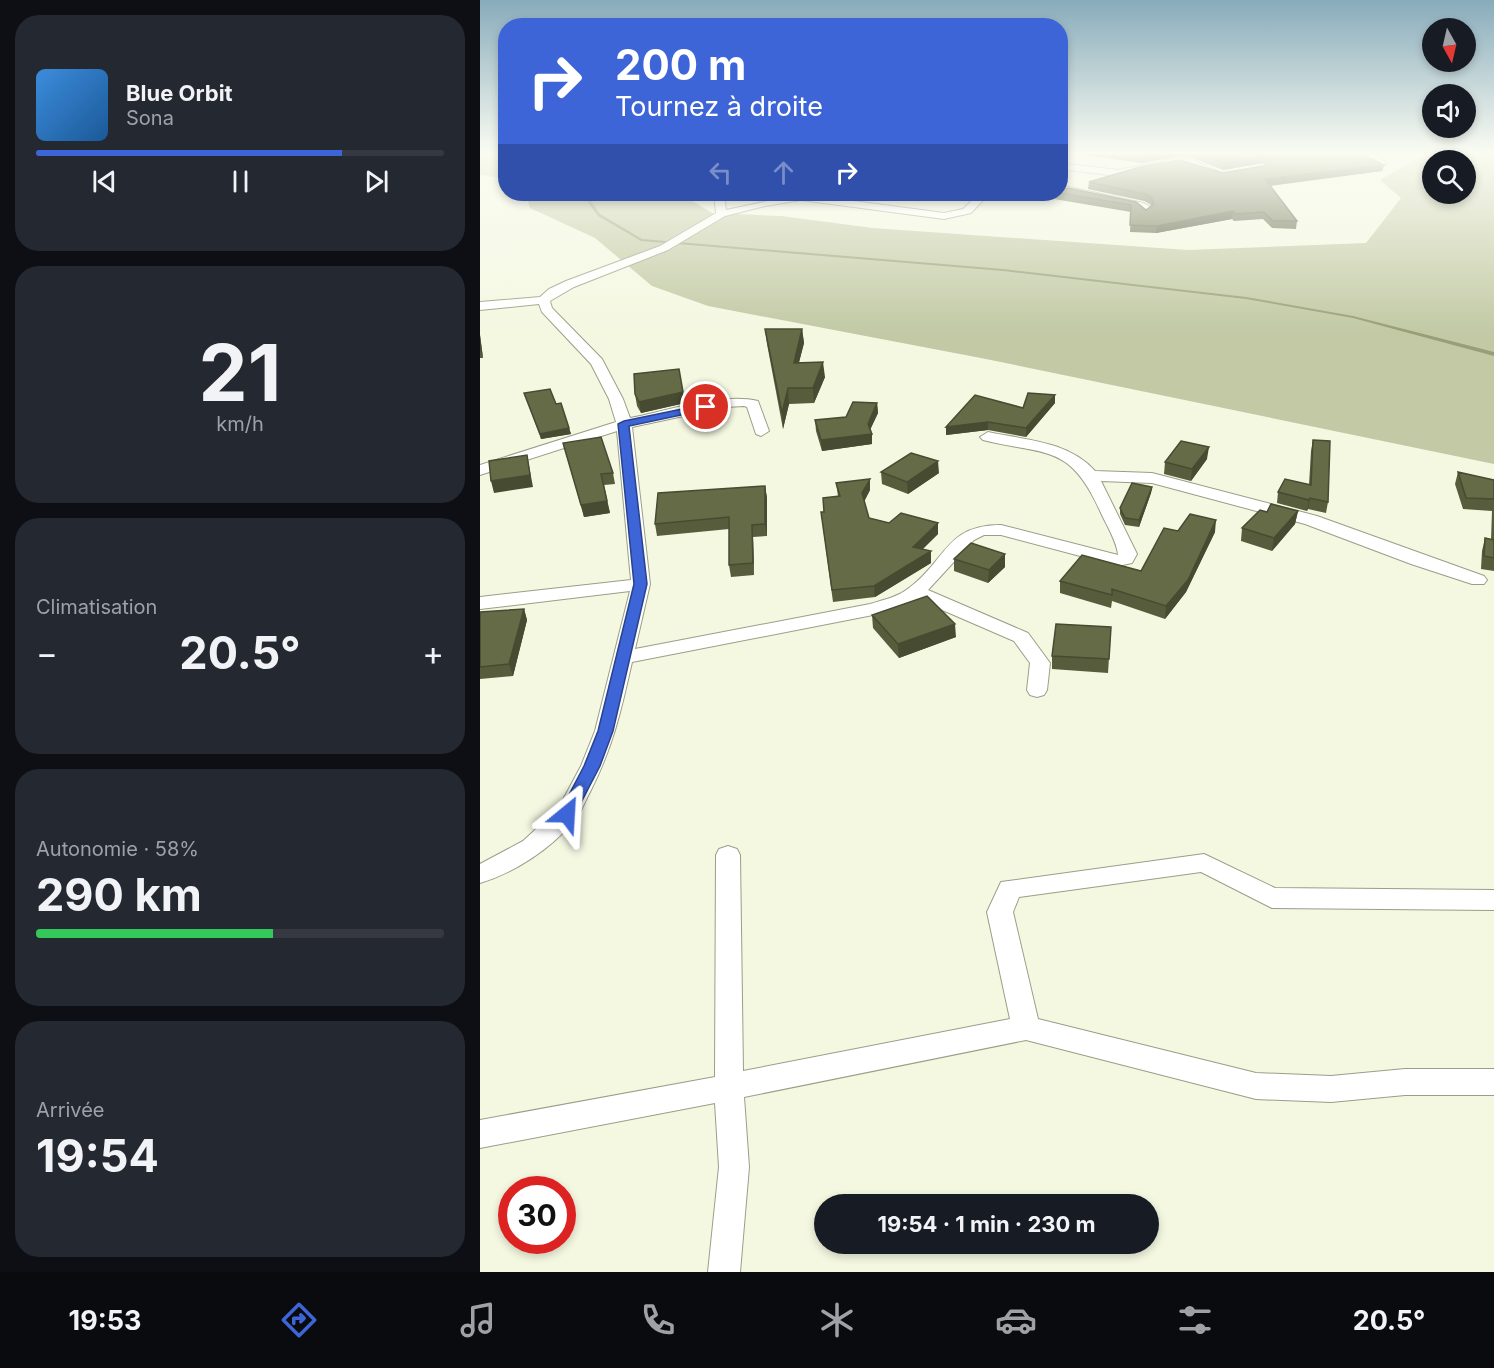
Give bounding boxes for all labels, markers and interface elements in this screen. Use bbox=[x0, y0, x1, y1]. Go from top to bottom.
north arrow bbox=[1422, 18, 1476, 72]
map controls bbox=[1422, 18, 1476, 204]
text: 200 m bbox=[615, 39, 746, 90]
icon: right bbox=[516, 42, 594, 120]
text: Blue Orbit bbox=[126, 80, 233, 106]
button: sound bbox=[1422, 84, 1476, 138]
text: Tournez à droite bbox=[615, 90, 823, 123]
text: Sona bbox=[126, 106, 174, 130]
button: search bbox=[1422, 150, 1476, 204]
icon: left bbox=[704, 156, 737, 189]
icon: ahead bbox=[767, 156, 800, 189]
icon: right bbox=[830, 156, 863, 189]
icon: previous bbox=[88, 165, 121, 198]
icon: pause bbox=[224, 165, 257, 198]
icon: next bbox=[360, 165, 393, 198]
text: 21 bbox=[199, 325, 281, 420]
pin bbox=[680, 381, 731, 432]
icon: arrive bbox=[689, 390, 722, 423]
text: km/h bbox=[216, 412, 264, 436]
text: Climatisation bbox=[36, 595, 157, 619]
text: 20.5° bbox=[179, 625, 301, 680]
text: − bbox=[36, 633, 58, 673]
text: + bbox=[422, 633, 444, 673]
position arrow bbox=[535, 782, 599, 846]
text: Autonomie · 58% bbox=[36, 837, 199, 861]
text: 290 km bbox=[36, 867, 202, 922]
text: Arrivée bbox=[36, 1098, 105, 1122]
text: 19:54 bbox=[36, 1128, 159, 1183]
speed limit sign: 30 bbox=[498, 1176, 576, 1254]
text: 19:54 · 1 min · 230 m bbox=[877, 1211, 1096, 1237]
icon: directions bbox=[278, 1299, 320, 1341]
icon: music bbox=[457, 1299, 499, 1341]
icon: phone bbox=[637, 1299, 679, 1341]
icon: climate bbox=[816, 1299, 858, 1341]
icon: car bbox=[995, 1299, 1037, 1341]
icon: filters bbox=[1174, 1299, 1216, 1341]
text: 19:53 bbox=[69, 1304, 141, 1337]
text: 20.5° bbox=[1353, 1304, 1425, 1337]

